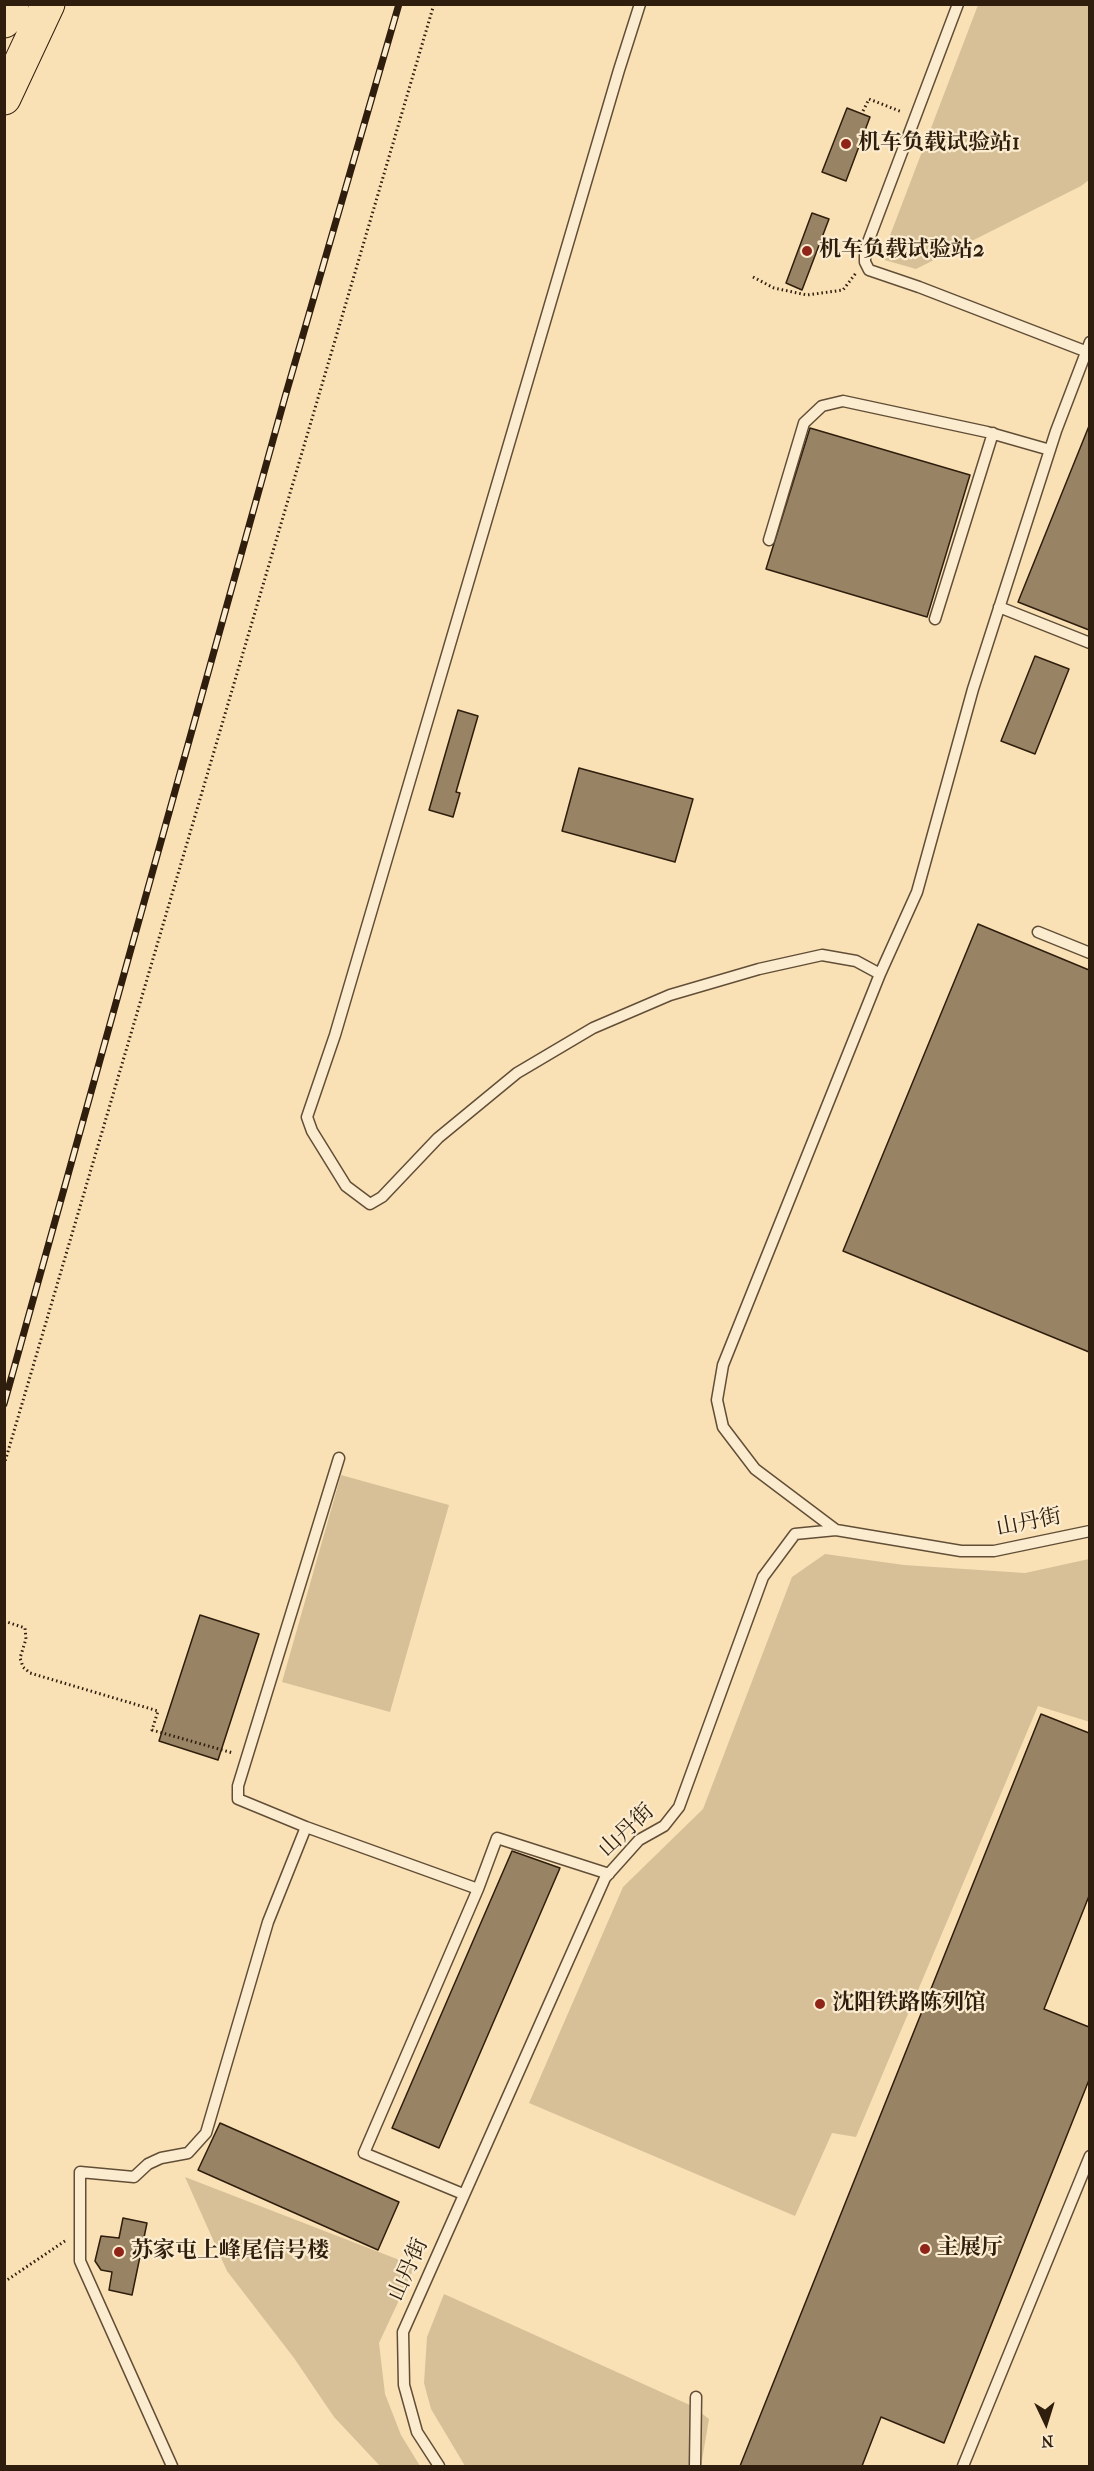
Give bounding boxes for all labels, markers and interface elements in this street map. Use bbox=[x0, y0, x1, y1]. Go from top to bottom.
place label: 机车负载试验站1 bbox=[858, 131, 1020, 157]
marker: 机车负载试验站1 bbox=[839, 137, 853, 151]
place label: 机车负载试验站2 bbox=[819, 238, 984, 264]
marker: 机车负载试验站2 bbox=[800, 244, 814, 258]
street label: 山丹街 bbox=[994, 1504, 1064, 1542]
street label: 山丹街 bbox=[594, 1799, 660, 1863]
place label: 沈阳铁路陈列馆 bbox=[832, 1991, 986, 2017]
marker: 沈阳铁路陈列馆 bbox=[813, 1997, 827, 2011]
street label: 山丹街 bbox=[384, 2234, 434, 2306]
place label: 主展厅 bbox=[937, 2236, 1003, 2262]
place label: 苏家屯上峰尾信号楼 bbox=[131, 2239, 329, 2265]
marker: 主展厅 bbox=[918, 2242, 932, 2256]
marker: 苏家屯上峰尾信号楼 bbox=[112, 2245, 126, 2259]
north arrow bbox=[1016, 2393, 1076, 2453]
text: N bbox=[1041, 2432, 1054, 2451]

